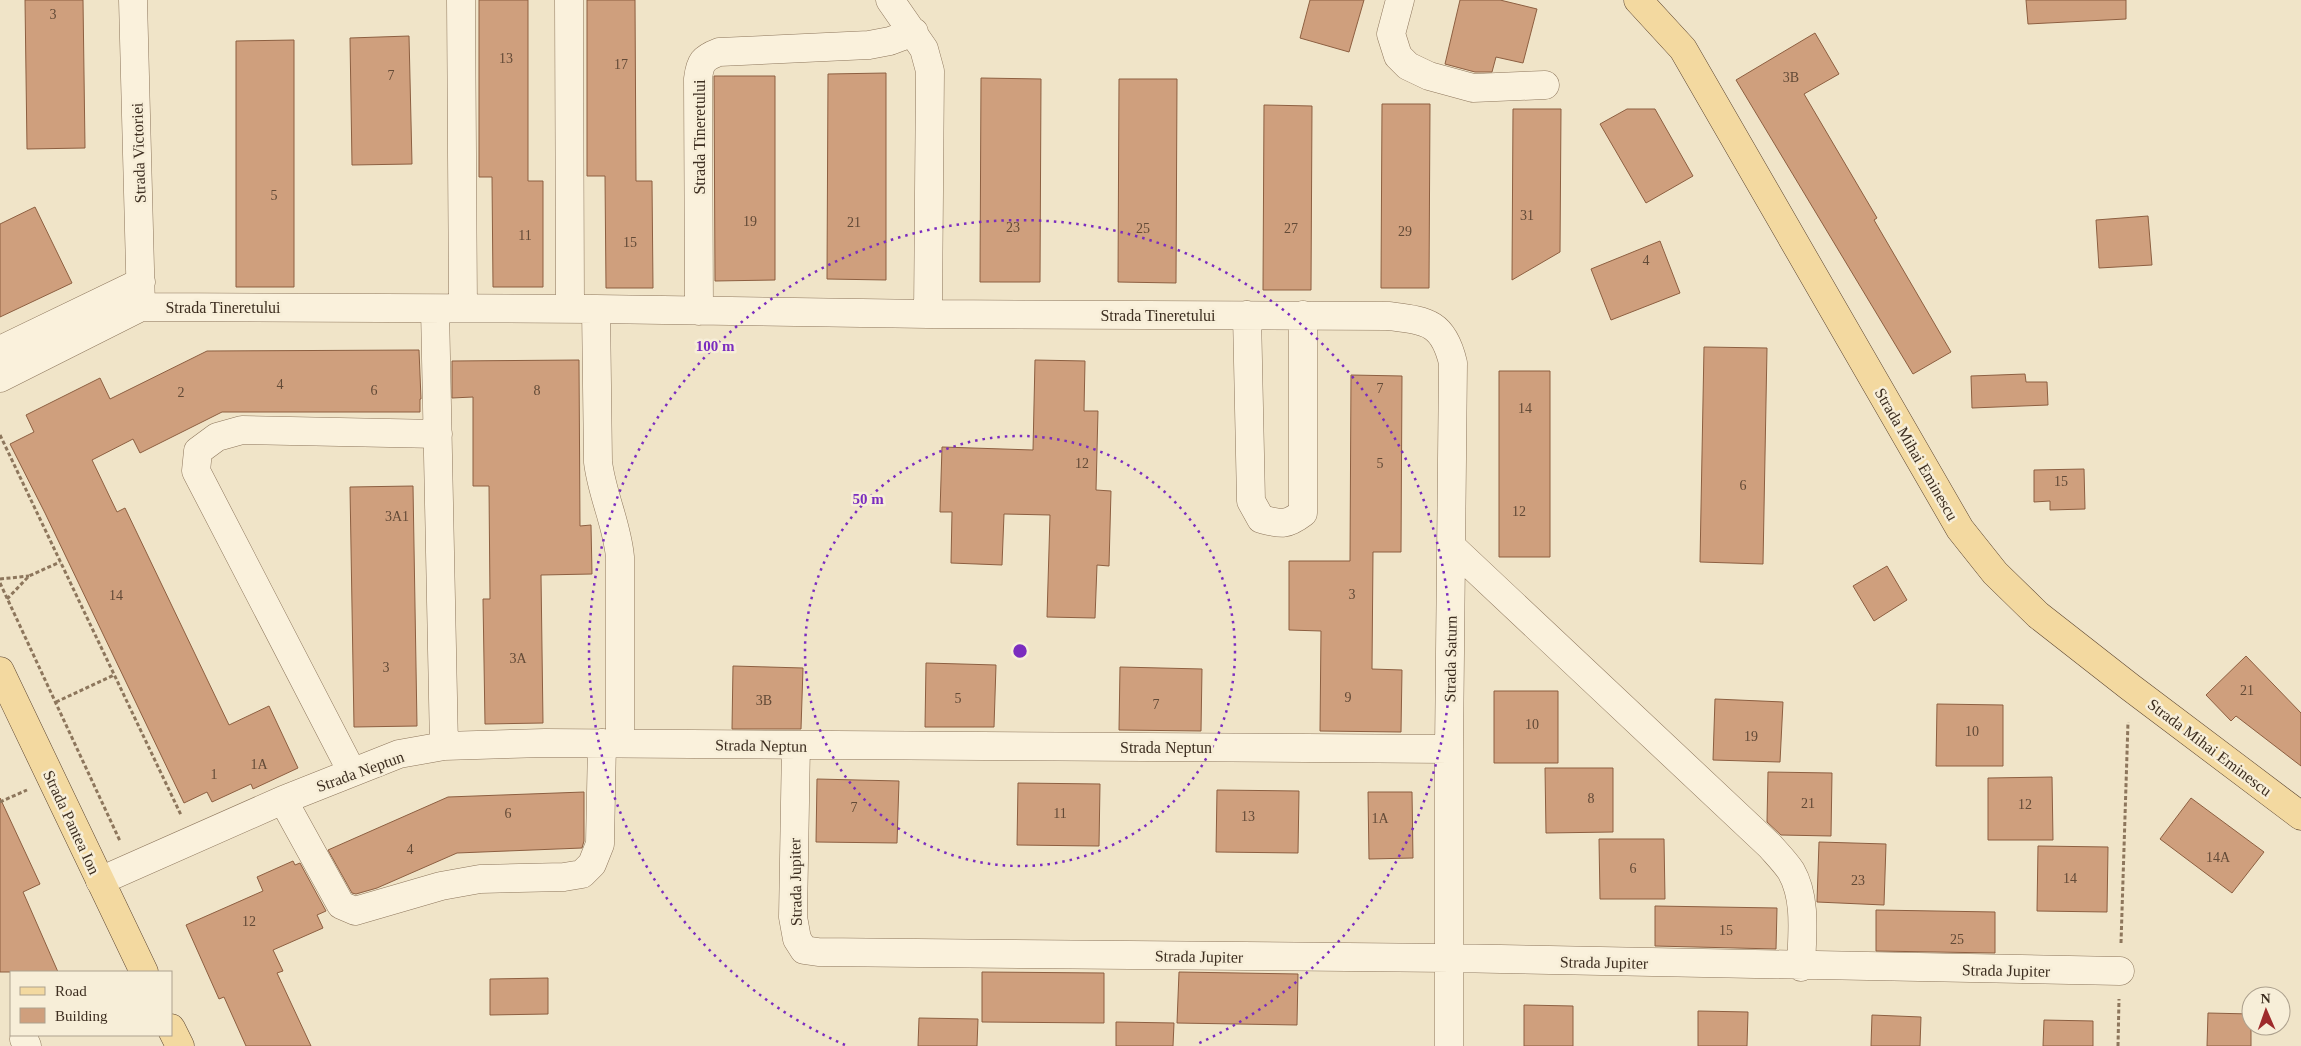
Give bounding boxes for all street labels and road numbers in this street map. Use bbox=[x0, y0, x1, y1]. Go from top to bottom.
street label: Strada Tineretului bbox=[691, 79, 708, 195]
street label: Strada Victoriei bbox=[128, 102, 149, 203]
street label: Strada Tineretului bbox=[165, 299, 281, 316]
street label: Strada Tineretului bbox=[1100, 307, 1216, 324]
street label: Strada Mihai Eminescu bbox=[1872, 385, 1961, 524]
street label: Strada Saturn bbox=[1441, 616, 1460, 702]
street label: Strada Mihai Eminescu bbox=[2145, 695, 2275, 799]
street label: Strada Neptun bbox=[715, 736, 807, 756]
street label: Strada Neptun bbox=[1120, 739, 1212, 757]
street label: Strada Neptun bbox=[314, 748, 407, 796]
street label: Strada Pantea Ion bbox=[40, 767, 103, 877]
street label: Strada Jupiter bbox=[786, 837, 806, 926]
street label: Strada Jupiter bbox=[1155, 947, 1244, 967]
street label: Strada Jupiter bbox=[1560, 953, 1649, 973]
street label: Strada Jupiter bbox=[1962, 961, 2051, 981]

